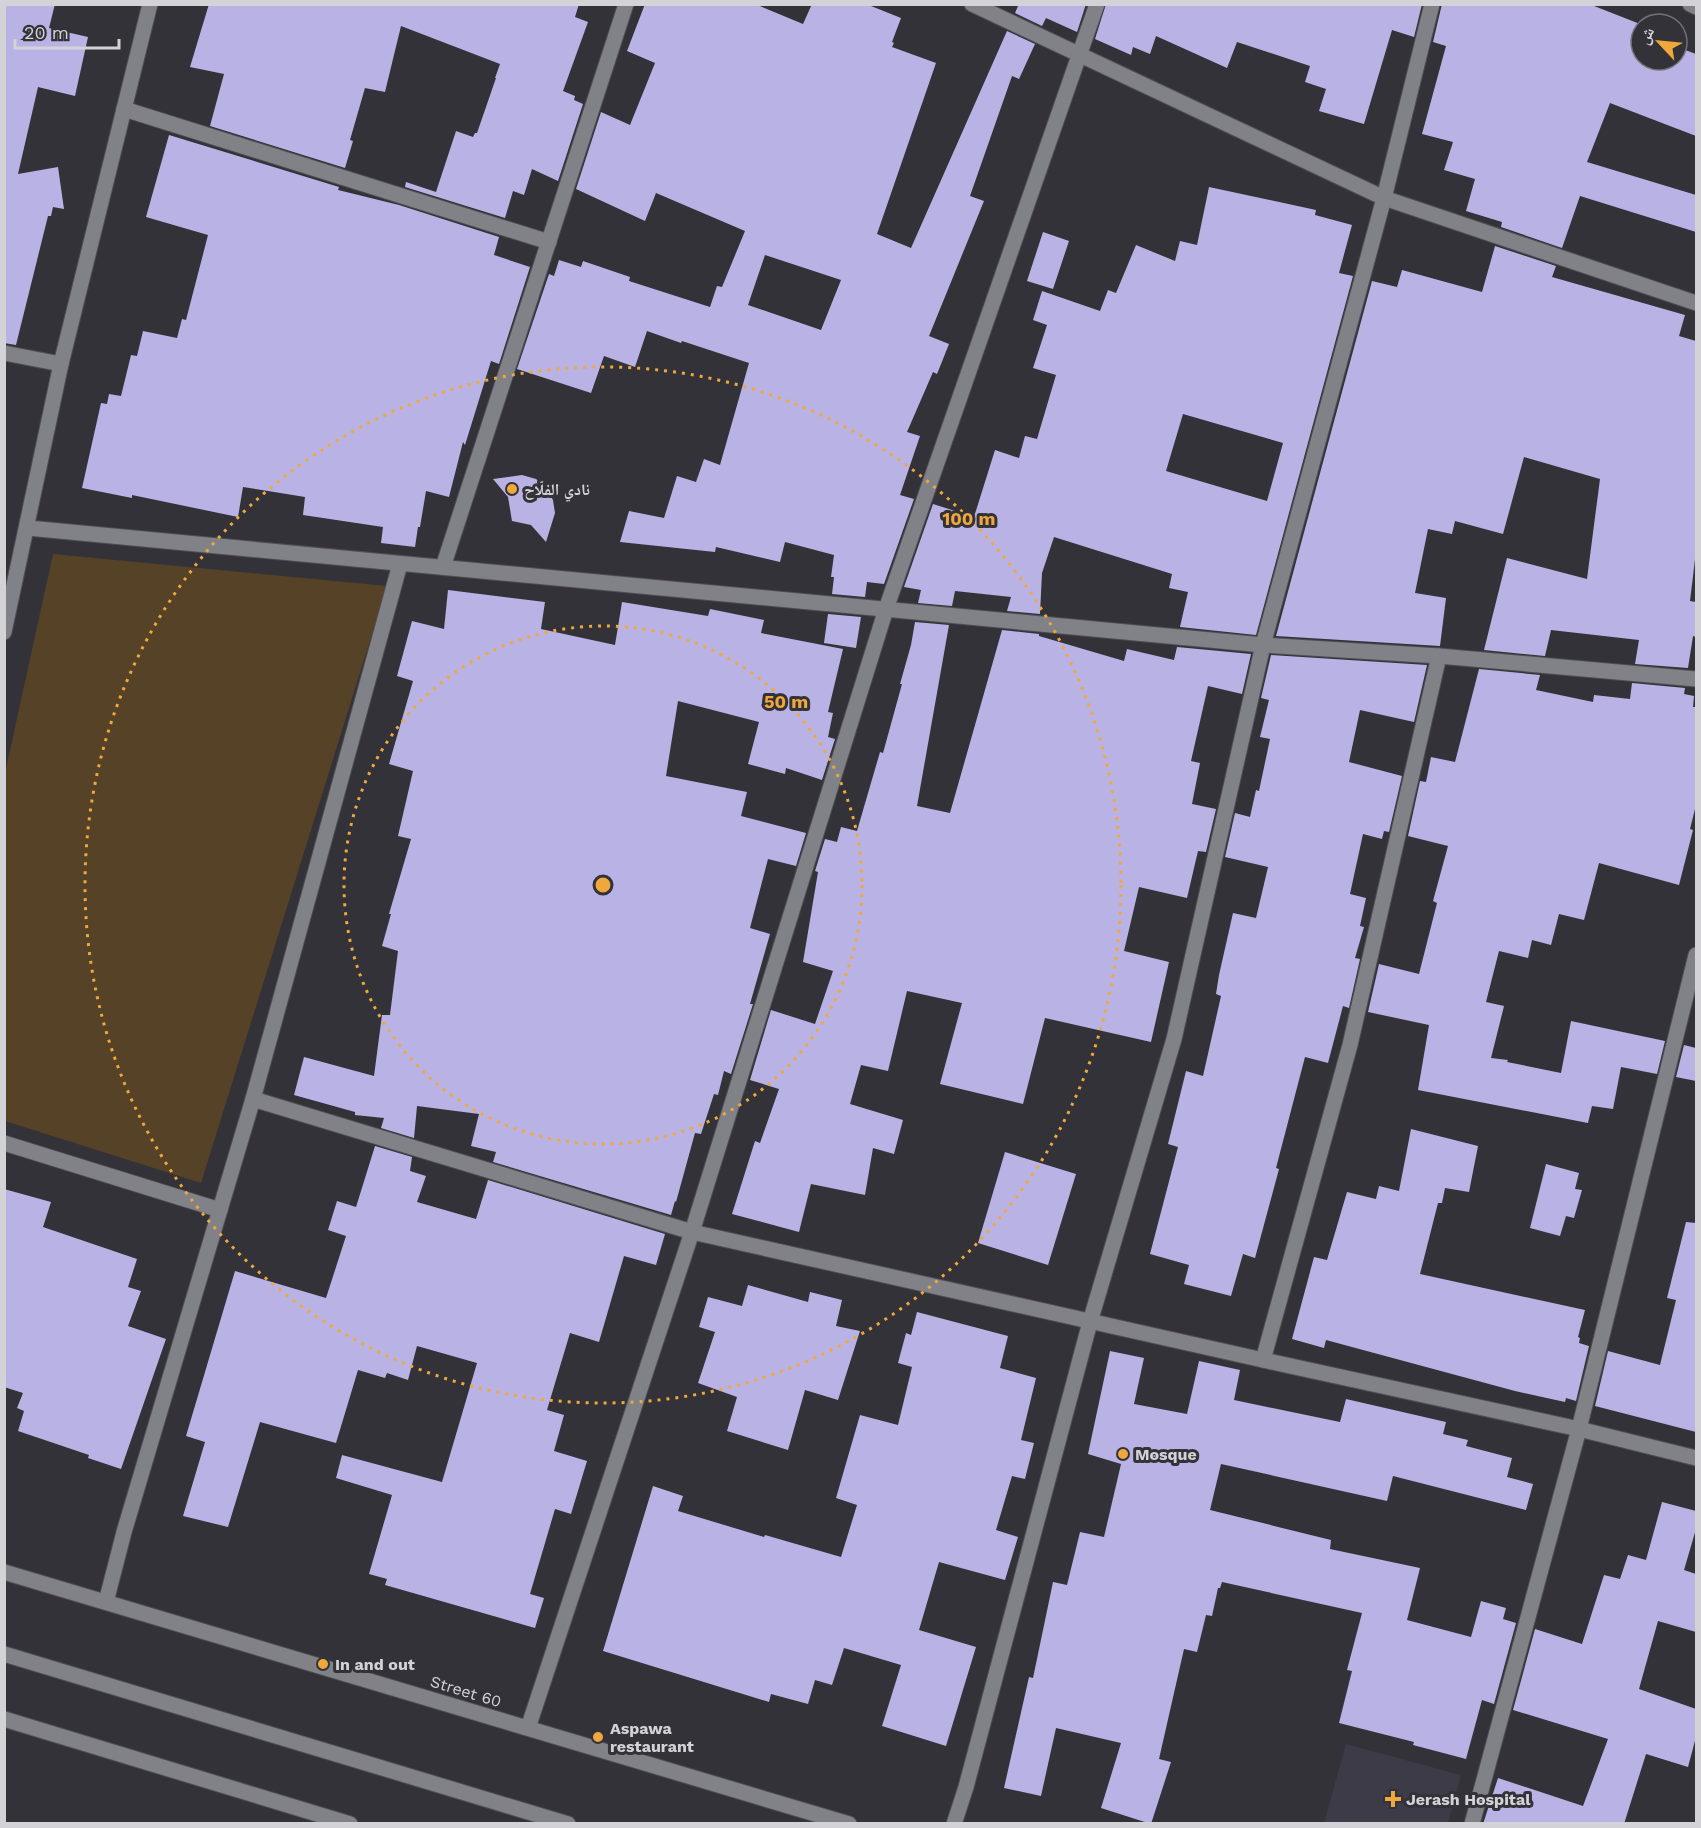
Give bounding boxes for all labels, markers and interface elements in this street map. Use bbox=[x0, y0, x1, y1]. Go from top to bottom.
scale bar bbox=[15, 12, 118, 50]
north arrow bbox=[1629, 12, 1689, 72]
text: 20 m bbox=[24, 22, 69, 43]
text: ش bbox=[1634, 24, 1658, 47]
place label: نادي الفلّاح bbox=[524, 480, 590, 502]
marker: نادي الفلّاح bbox=[505, 482, 519, 496]
text: 100 m bbox=[942, 508, 996, 529]
text: 50 m bbox=[764, 691, 808, 712]
centre of rings bbox=[593, 875, 613, 895]
place label: Mosque bbox=[1135, 1445, 1197, 1464]
marker: Mosque bbox=[1116, 1447, 1130, 1461]
place label: In and out bbox=[335, 1655, 415, 1674]
marker: In and out bbox=[316, 1657, 330, 1671]
street label: Street 60 bbox=[428, 1672, 504, 1711]
place label: Aspawa restaurant bbox=[610, 1719, 694, 1756]
marker: Aspawa restaurant bbox=[591, 1730, 605, 1744]
marker: Jerash Hospital bbox=[1384, 1790, 1402, 1808]
place label: Jerash Hospital bbox=[1406, 1790, 1531, 1809]

